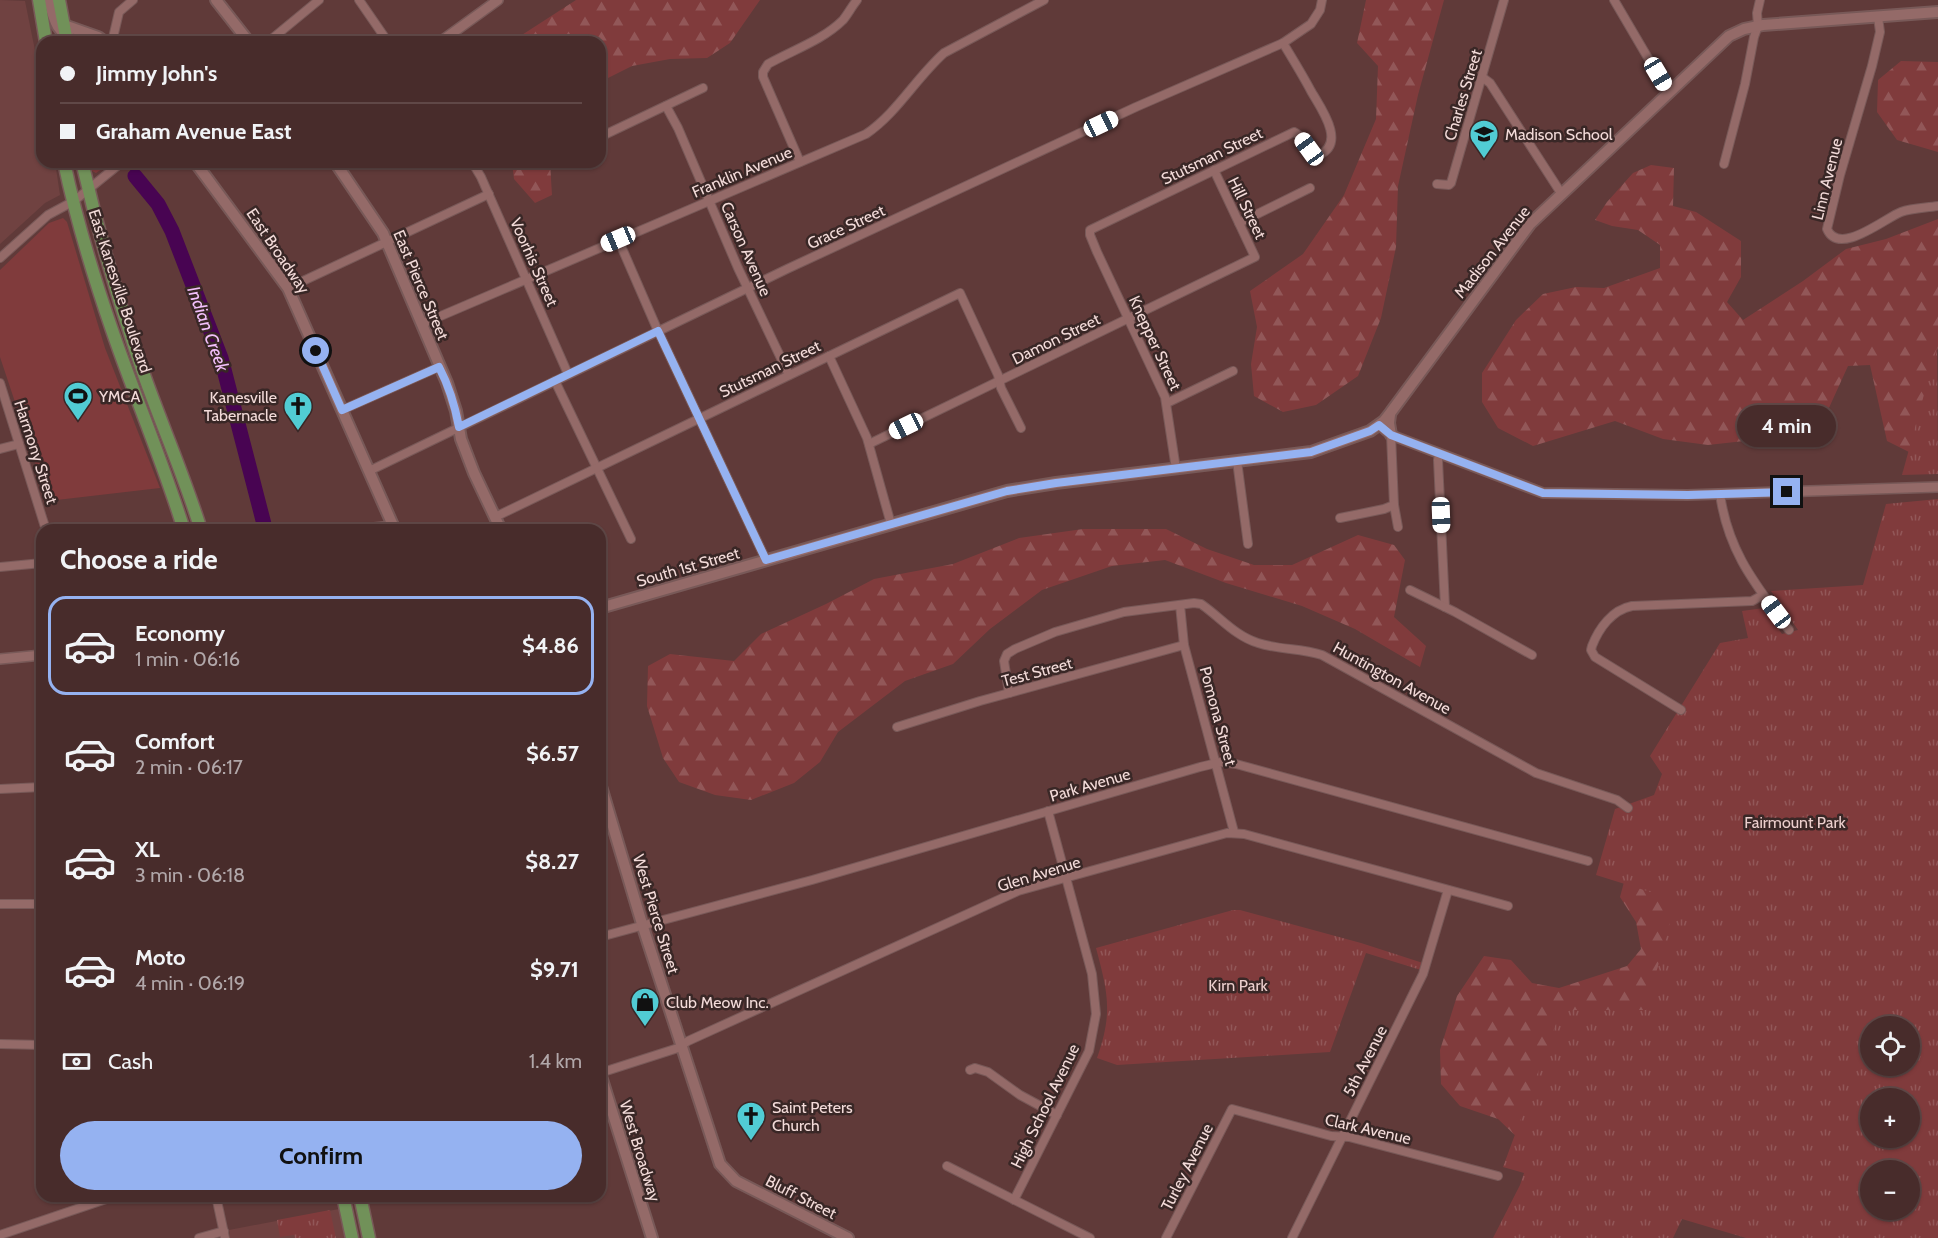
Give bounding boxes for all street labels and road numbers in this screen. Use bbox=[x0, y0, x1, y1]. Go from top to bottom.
street label: Charles Street bbox=[1440, 46, 1486, 143]
street label: Stutsman Street bbox=[1158, 123, 1266, 189]
street label: Linn Avenue bbox=[1808, 136, 1846, 222]
street label: Franklin Avenue bbox=[689, 142, 795, 202]
street label: Hill Street bbox=[1224, 174, 1270, 243]
street label: Carson Avenue bbox=[717, 199, 775, 299]
street label: Grace Street bbox=[804, 201, 888, 253]
street label: Madison Avenue bbox=[1450, 202, 1534, 302]
street label: East Broadway bbox=[242, 205, 314, 297]
street label: East Kanesville Boulevard bbox=[85, 207, 155, 375]
street label: Voorhis Street bbox=[506, 215, 562, 310]
street label: East Pierce Street bbox=[389, 227, 453, 343]
street label: Knepper Street bbox=[1125, 293, 1185, 394]
street label: Damon Street bbox=[1009, 309, 1104, 369]
street label: Stutsman Street bbox=[716, 336, 824, 402]
street label: Harmony Street bbox=[10, 398, 62, 507]
street label: South 1st Street bbox=[634, 543, 742, 591]
street label: Huntington Avenue bbox=[1330, 638, 1454, 718]
street label: Test Street bbox=[1000, 653, 1075, 691]
street label: Pomona Street bbox=[1196, 664, 1241, 768]
street label: Park Avenue bbox=[1047, 764, 1133, 806]
street label: West Pierce Street bbox=[629, 852, 683, 977]
street label: Glen Avenue bbox=[995, 852, 1083, 896]
street label: 5th Avenue bbox=[1339, 1022, 1391, 1100]
street label: High School Avenue bbox=[1007, 1041, 1083, 1171]
street label: West Broadway bbox=[616, 1098, 664, 1204]
street label: Clark Avenue bbox=[1323, 1110, 1413, 1148]
street label: Turley Avenue bbox=[1157, 1120, 1217, 1214]
street label: Bluff Street bbox=[762, 1171, 840, 1223]

